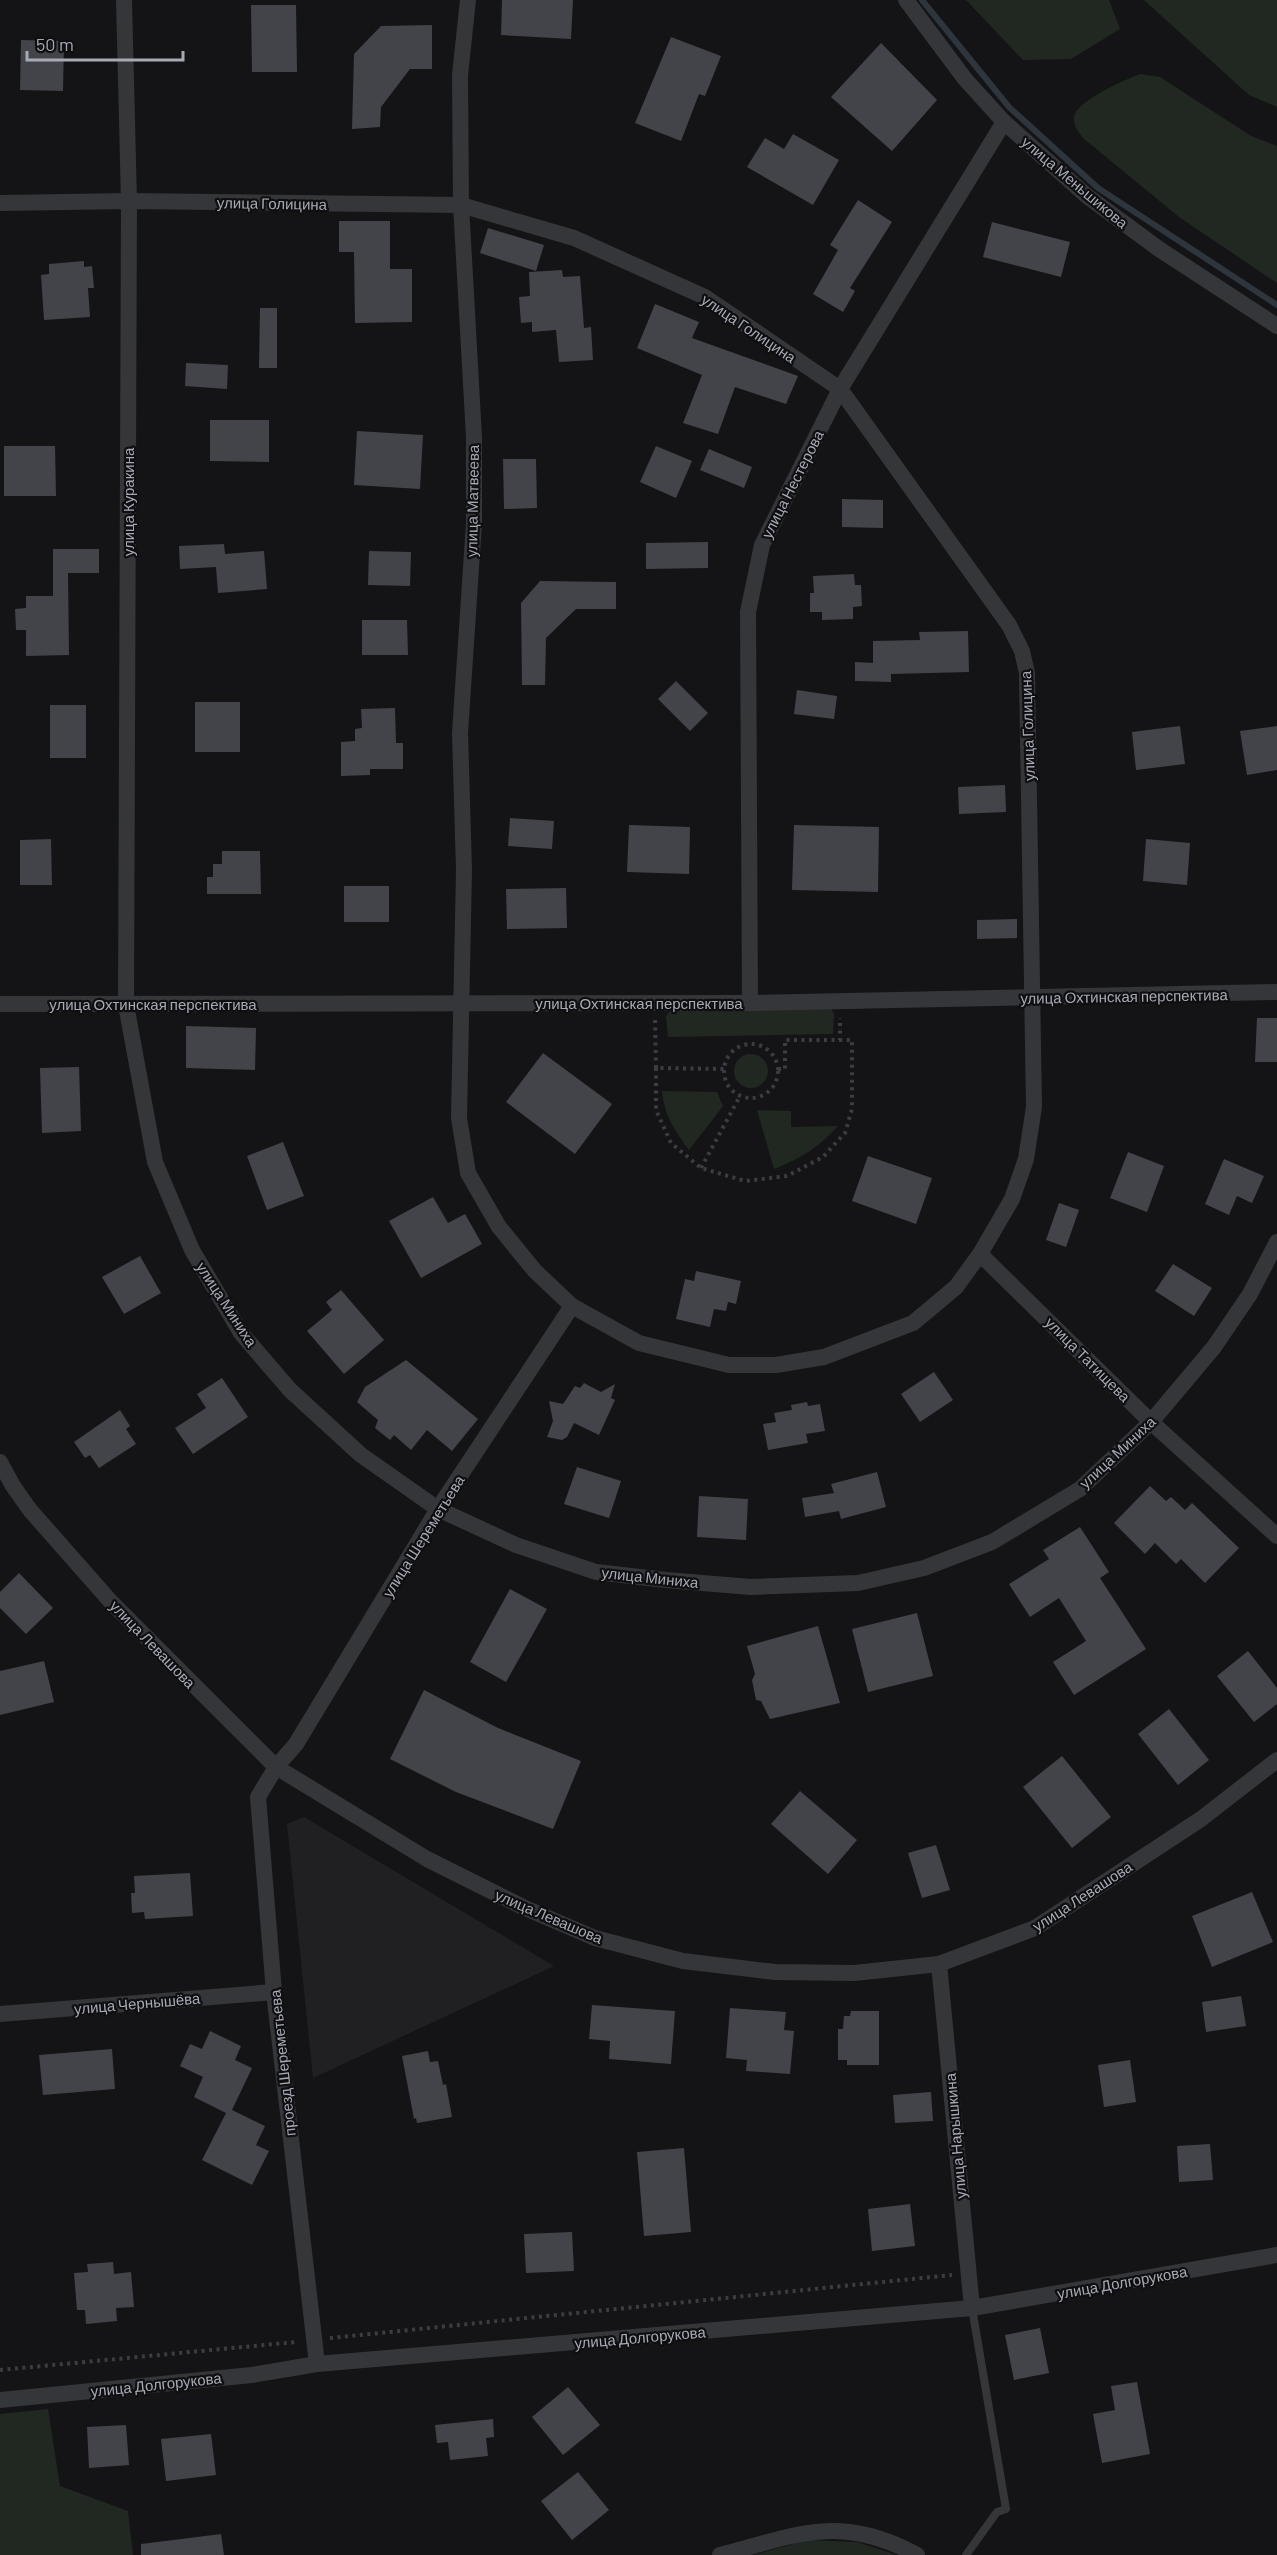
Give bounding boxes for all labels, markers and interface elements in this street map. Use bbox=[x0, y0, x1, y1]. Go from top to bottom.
scale bar bbox=[27, 24, 183, 62]
text: 50 m bbox=[36, 33, 74, 55]
street label: улица Меньшикова bbox=[1018, 132, 1132, 232]
street label: улица Голицина bbox=[217, 193, 328, 213]
street label: улица Голицина bbox=[698, 290, 800, 367]
street label: улица Нестерова bbox=[757, 426, 827, 541]
street label: улица Матвеева bbox=[462, 444, 482, 557]
street label: улица Куракина bbox=[119, 447, 137, 556]
street label: улица Голицина bbox=[1016, 670, 1038, 781]
street label: улица Охтинская перспектива bbox=[1020, 985, 1228, 1007]
street label: улица Охтинская перспектива bbox=[535, 994, 743, 1012]
street label: улица Охтинская перспектива bbox=[49, 995, 257, 1013]
street label: улица Миниха bbox=[193, 1258, 261, 1350]
street label: улица Татищева bbox=[1042, 1313, 1135, 1406]
street label: улица Миниха bbox=[1075, 1412, 1159, 1492]
street label: улица Шереметьева bbox=[378, 1471, 468, 1600]
street label: улица Миниха bbox=[601, 1563, 700, 1591]
street label: улица Левашова bbox=[107, 1596, 200, 1692]
street label: улица Левашова bbox=[1029, 1857, 1136, 1935]
street label: улица Левашова bbox=[493, 1885, 606, 1947]
street label: улица Чернышёва bbox=[73, 1988, 201, 2017]
street label: проезд Шереметьева bbox=[265, 1988, 299, 2137]
street label: улица Нарышкина bbox=[940, 2072, 969, 2200]
street label: улица Долгорукова bbox=[1056, 2262, 1189, 2302]
street label: улица Долгорукова bbox=[574, 2322, 707, 2352]
street label: улица Долгорукова bbox=[90, 2368, 223, 2400]

